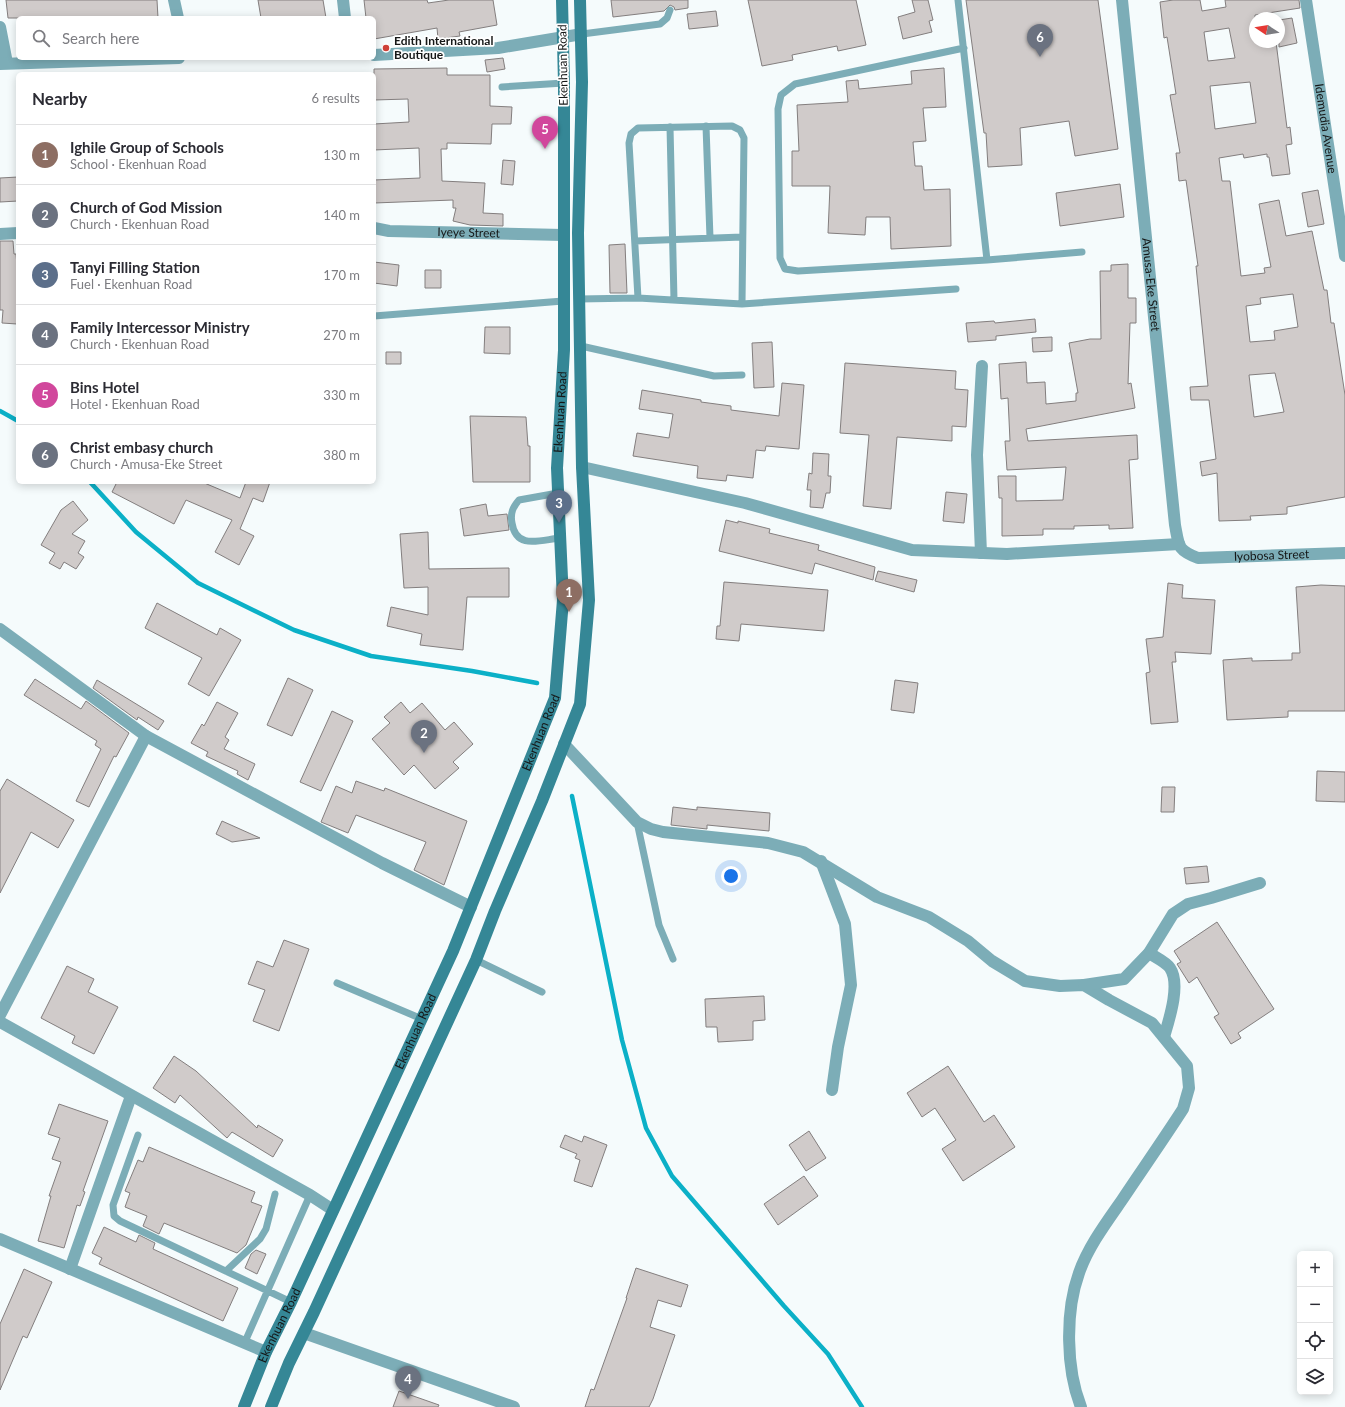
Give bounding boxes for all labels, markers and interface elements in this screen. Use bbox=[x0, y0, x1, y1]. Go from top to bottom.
north arrow bbox=[1249, 12, 1285, 48]
search box bbox=[16, 16, 376, 60]
street label: Ekenhuan Road bbox=[554, 24, 571, 106]
pin: 6 bbox=[1027, 24, 1053, 57]
icon: search bbox=[30, 27, 52, 49]
text: Search here bbox=[62, 29, 139, 47]
place label: Edith International Boutique bbox=[394, 33, 493, 62]
marker: Edith International Boutique bbox=[381, 43, 391, 53]
street label: Idemudia Avenue bbox=[1312, 82, 1340, 174]
text: Nearby bbox=[32, 88, 87, 109]
text: 6 results bbox=[312, 90, 360, 106]
pin: 5 bbox=[532, 116, 558, 149]
text: Ighile Group of Schools bbox=[70, 138, 224, 156]
text: 1 bbox=[41, 147, 49, 163]
text: 130 m bbox=[323, 147, 360, 163]
text: School · Ekenhuan Road bbox=[70, 156, 207, 172]
text: Church of God Mission bbox=[70, 198, 222, 216]
text: 2 bbox=[41, 207, 49, 223]
text: 140 m bbox=[323, 207, 360, 223]
text: Church · Ekenhuan Road bbox=[70, 216, 209, 232]
street label: Iyeye Street bbox=[437, 224, 501, 241]
street label: Amusa-Eke Street bbox=[1139, 237, 1163, 333]
text: Tanyi Filling Station bbox=[70, 258, 200, 276]
text: 3 bbox=[41, 267, 49, 283]
text: 170 m bbox=[323, 267, 360, 283]
text: Fuel · Ekenhuan Road bbox=[70, 276, 192, 292]
text: Family Intercessor Ministry bbox=[70, 318, 250, 336]
text: 4 bbox=[41, 327, 49, 343]
text: 270 m bbox=[323, 327, 360, 343]
text: Church · Ekenhuan Road bbox=[70, 336, 209, 352]
street label: Ekenhuan Road bbox=[550, 371, 570, 453]
text: Bins Hotel bbox=[70, 378, 139, 396]
text: 5 bbox=[41, 387, 49, 403]
text: 330 m bbox=[323, 387, 360, 403]
text: Hotel · Ekenhuan Road bbox=[70, 396, 200, 412]
text: Christ embasy church bbox=[70, 438, 213, 456]
text: 6 bbox=[41, 447, 49, 463]
text: 380 m bbox=[323, 447, 360, 463]
text: Church · Amusa-Eke Street bbox=[70, 456, 222, 472]
pin: 3 bbox=[546, 490, 572, 523]
street label: Iyobosa Street bbox=[1233, 546, 1310, 564]
pin: 1 bbox=[556, 579, 582, 612]
street label: Ekenhuan Road bbox=[518, 692, 563, 773]
pin: 2 bbox=[411, 720, 437, 753]
your location bbox=[721, 866, 741, 886]
street label: Ekenhuan Road bbox=[391, 991, 439, 1071]
map controls bbox=[1297, 1251, 1333, 1395]
button: + bbox=[1297, 1251, 1333, 1287]
street label: Ekenhuan Road bbox=[254, 1285, 303, 1365]
button: − bbox=[1297, 1287, 1333, 1323]
button: locate bbox=[1297, 1323, 1333, 1359]
button: layers bbox=[1297, 1359, 1333, 1395]
pin: 4 bbox=[395, 1366, 421, 1399]

